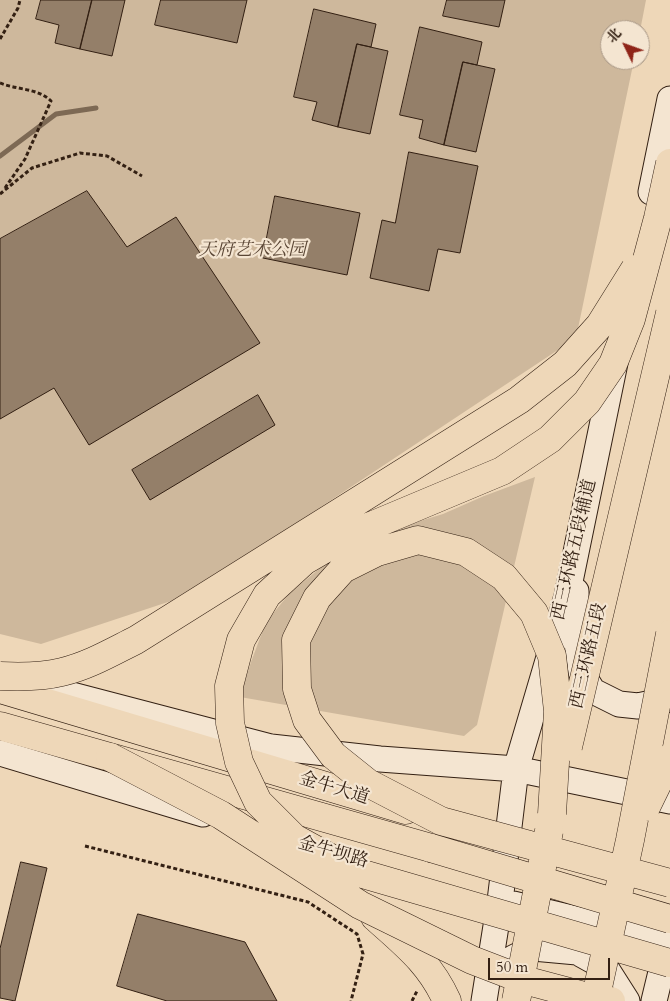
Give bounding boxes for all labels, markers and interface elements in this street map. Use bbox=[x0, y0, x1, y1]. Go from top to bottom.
north arrow bbox=[600, 20, 650, 70]
text: 北 bbox=[602, 24, 626, 47]
park label: 天府艺术公园 bbox=[198, 240, 306, 262]
street label: 西三环路五段辅道 bbox=[548, 477, 602, 623]
street label: 西三环路五段 bbox=[566, 601, 612, 711]
street label: 金牛大道 bbox=[296, 768, 372, 810]
street label: 金牛坝路 bbox=[295, 833, 371, 873]
scale bar bbox=[490, 948, 612, 980]
text: 50 m bbox=[496, 957, 528, 977]

